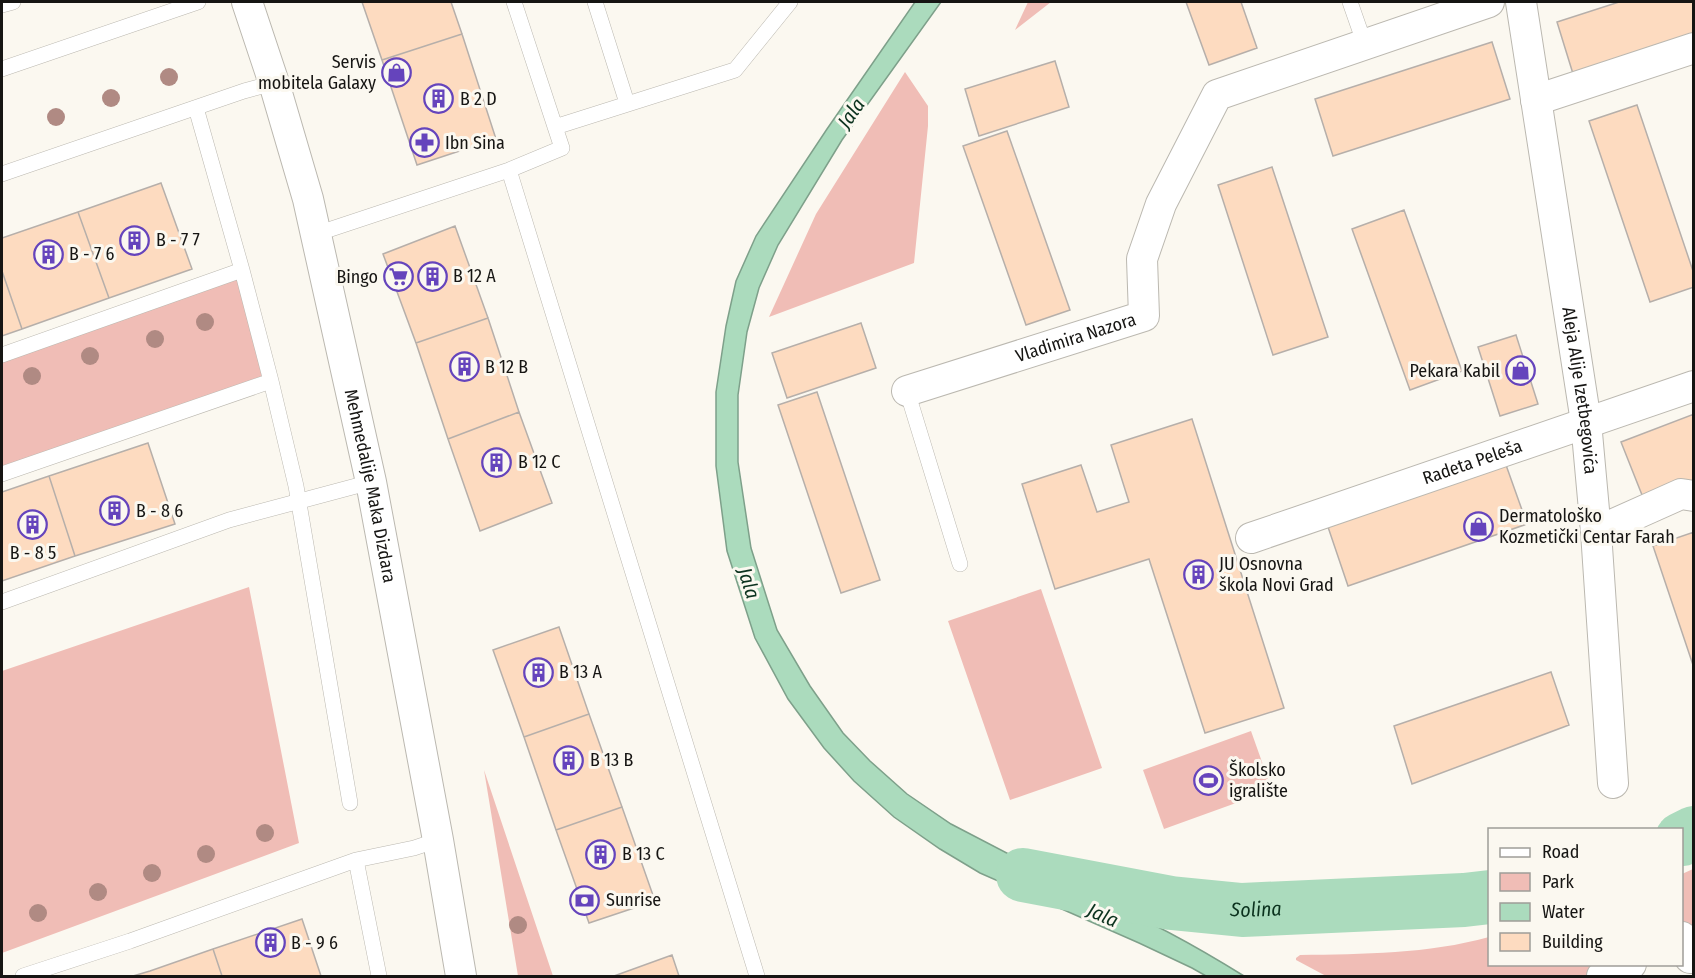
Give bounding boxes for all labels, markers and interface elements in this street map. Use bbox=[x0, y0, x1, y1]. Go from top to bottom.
place label: Servis mobitela Galaxy bbox=[258, 51, 376, 94]
shop icon: Servis mobitela Galaxy bbox=[381, 56, 413, 88]
building icon: B 2 D bbox=[423, 83, 455, 115]
place label: B 2 D bbox=[460, 88, 497, 110]
water label: Jala bbox=[832, 93, 870, 134]
pharmacy icon: Ibn Sina bbox=[408, 127, 440, 159]
place label: Ibn Sina bbox=[445, 132, 505, 154]
building icon: B - 7 7 bbox=[119, 224, 151, 256]
place label: B - 7 7 bbox=[156, 229, 200, 251]
building icon: B - 7 6 bbox=[32, 238, 64, 270]
place label: B - 7 6 bbox=[69, 243, 114, 265]
building icon: B 12 A bbox=[416, 260, 448, 292]
supermarket icon: Bingo bbox=[383, 261, 415, 293]
place label: B 12 A bbox=[453, 265, 496, 287]
place label: Bingo bbox=[336, 266, 378, 288]
street label: Aleja Alije Izetbegovića bbox=[1557, 305, 1602, 475]
street label: Vladimira Nazora bbox=[1013, 308, 1139, 367]
building icon: B 12 B bbox=[448, 351, 480, 383]
shop icon: Pekara Kabil bbox=[1505, 355, 1537, 387]
place label: B 12 B bbox=[485, 356, 528, 378]
place label: Pekara Kabil bbox=[1409, 360, 1500, 382]
street label: Mehmedalije Maka Dizdara bbox=[340, 387, 401, 585]
street label: Radeta Peleša bbox=[1420, 435, 1525, 489]
building icon: B 12 C bbox=[481, 446, 513, 478]
place label: B 12 C bbox=[518, 451, 560, 473]
building icon: B - 8 6 bbox=[99, 495, 131, 527]
place label: B - 8 6 bbox=[136, 500, 183, 522]
place label: Dermatološko Kozmetički Centar Farah bbox=[1499, 505, 1675, 548]
building icon: B - 8 5 bbox=[17, 508, 49, 540]
shop icon: Dermatološko Kozmetički Centar Farah bbox=[1462, 510, 1494, 542]
place label: B - 8 5 bbox=[10, 542, 56, 564]
place label: JU Osnovna škola Novi Grad bbox=[1219, 553, 1334, 596]
building icon: JU Osnovna škola Novi Grad bbox=[1182, 558, 1214, 590]
water label: Jala bbox=[732, 563, 765, 602]
building icon: B 13 A bbox=[522, 656, 554, 688]
place label: B 13 A bbox=[559, 661, 602, 683]
building icon: B 13 B bbox=[553, 744, 585, 776]
place label: B 13 B bbox=[590, 749, 633, 771]
place label: Školsko igralište bbox=[1229, 759, 1288, 802]
sports icon: Školsko igralište bbox=[1192, 764, 1224, 796]
legend bbox=[1488, 828, 1683, 966]
building icon: B 13 C bbox=[585, 838, 617, 870]
text: Road bbox=[1542, 841, 1579, 863]
place label: B 13 C bbox=[622, 843, 665, 865]
text: Park bbox=[1542, 871, 1575, 893]
bank icon: Sunrise bbox=[569, 884, 601, 916]
place label: Sunrise bbox=[606, 889, 661, 911]
water label: Solina bbox=[1228, 896, 1282, 922]
water label: Jala bbox=[1083, 897, 1122, 932]
text: Water bbox=[1542, 901, 1585, 923]
building icon: B - 9 6 bbox=[254, 927, 286, 959]
text: Building bbox=[1542, 931, 1603, 953]
place label: B - 9 6 bbox=[291, 932, 338, 954]

